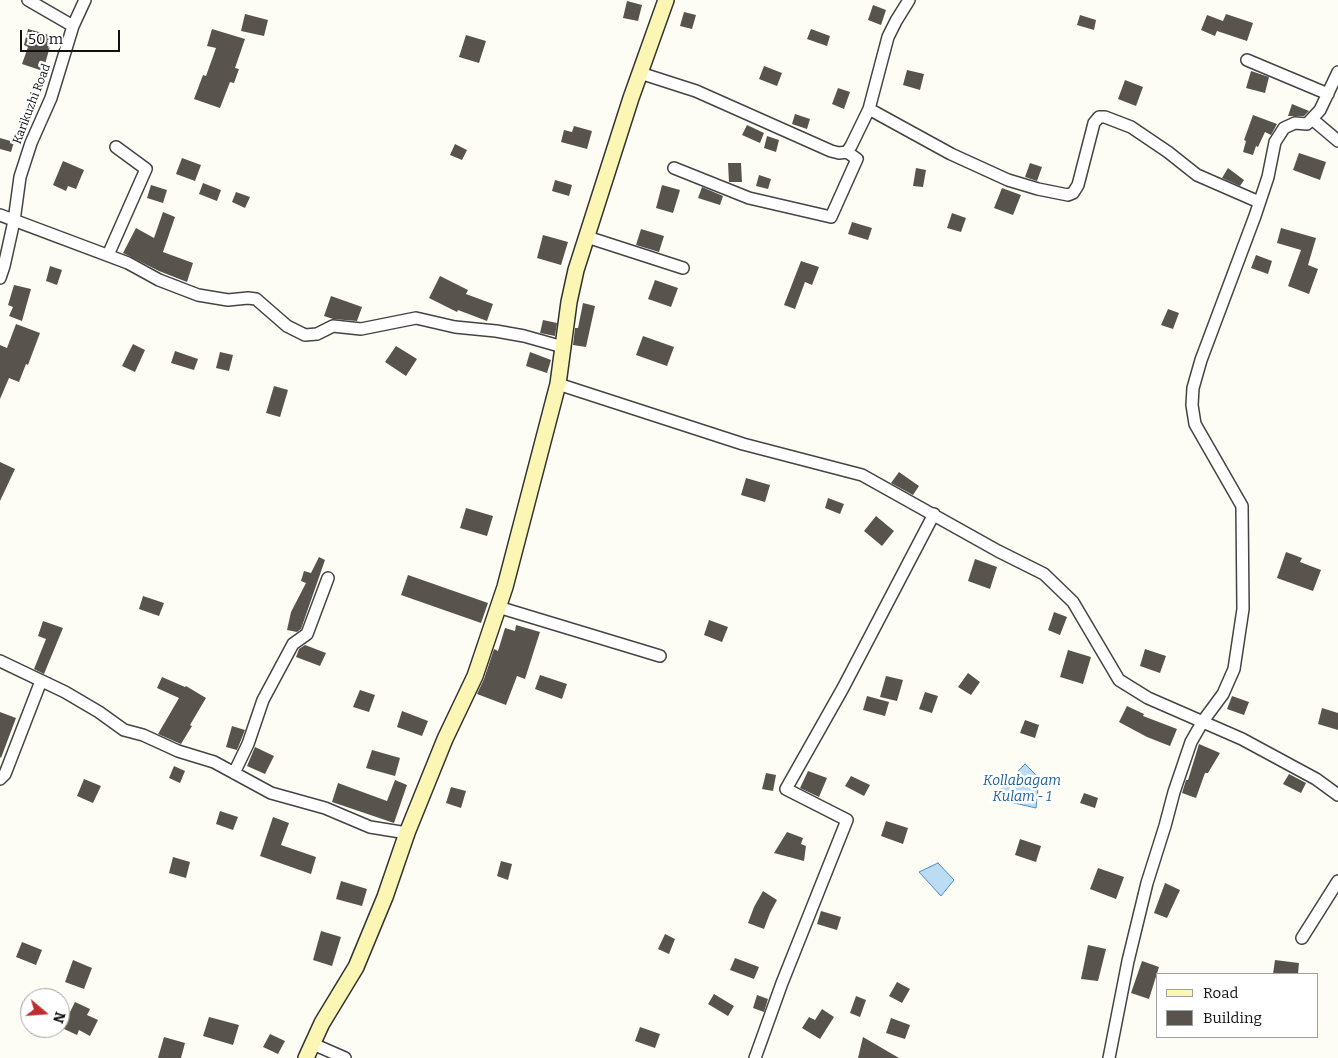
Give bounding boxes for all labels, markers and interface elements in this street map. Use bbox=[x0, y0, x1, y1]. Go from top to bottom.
scale bar bbox=[22, 20, 122, 52]
text: 50 m bbox=[28, 30, 63, 48]
street label: Karikuzhi Road bbox=[10, 62, 54, 146]
water label: Kollabagam Kulam - 1 bbox=[983, 773, 1061, 806]
legend bbox=[1156, 973, 1318, 1038]
text: Road bbox=[1203, 984, 1238, 1002]
north arrow bbox=[20, 988, 70, 1038]
text: Building bbox=[1203, 1009, 1262, 1027]
text: N bbox=[49, 1010, 69, 1025]

